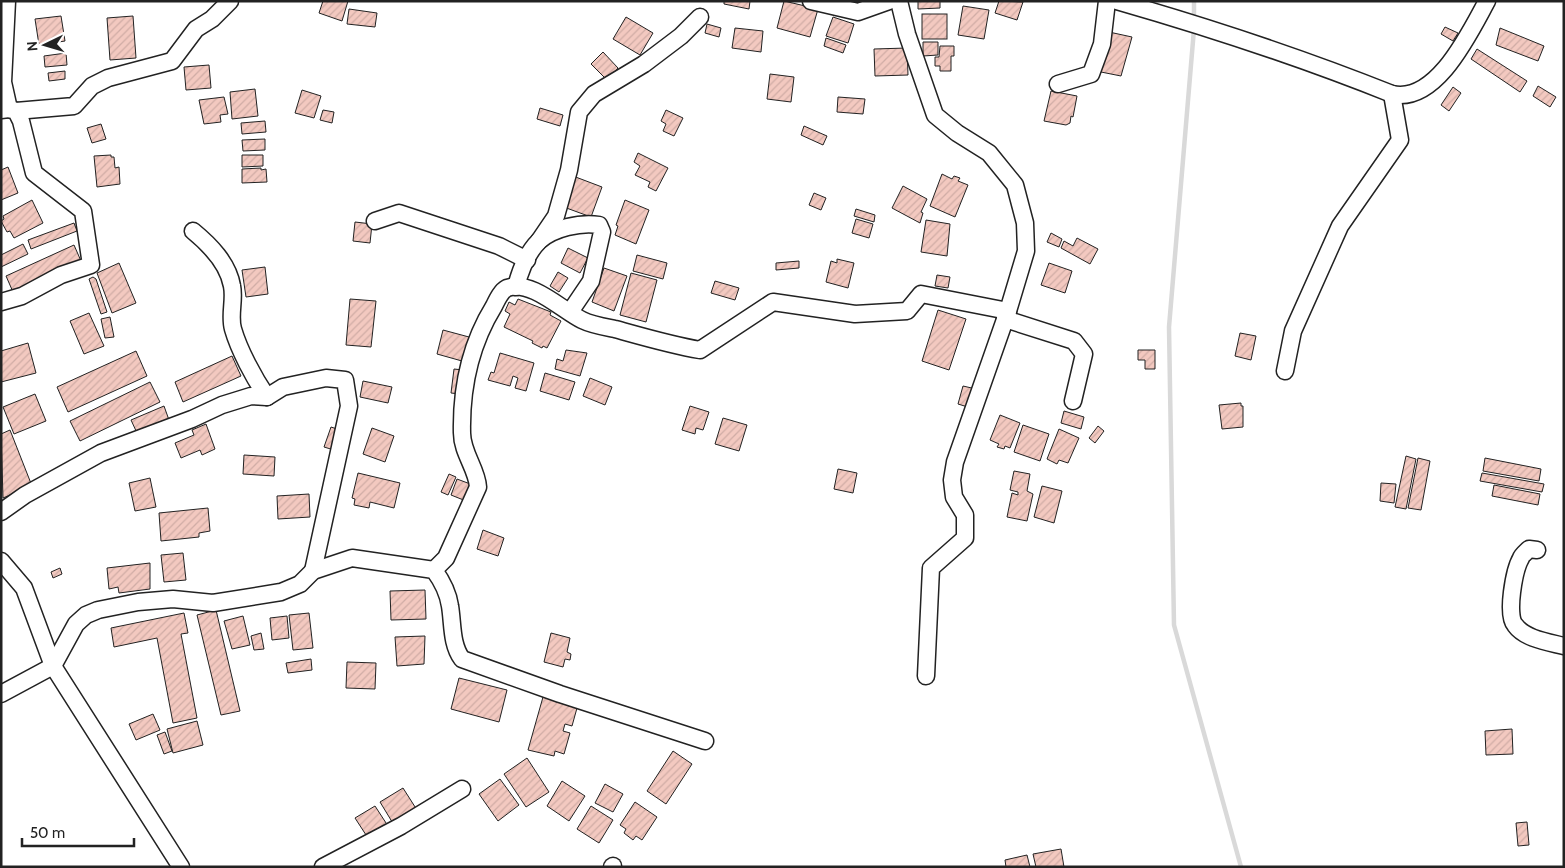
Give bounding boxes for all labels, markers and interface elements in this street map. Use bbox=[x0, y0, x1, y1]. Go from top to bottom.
north arrow bbox=[20, 20, 70, 70]
text: N bbox=[23, 40, 41, 52]
scale bar bbox=[22, 816, 135, 848]
text: 50 m bbox=[30, 824, 65, 842]

